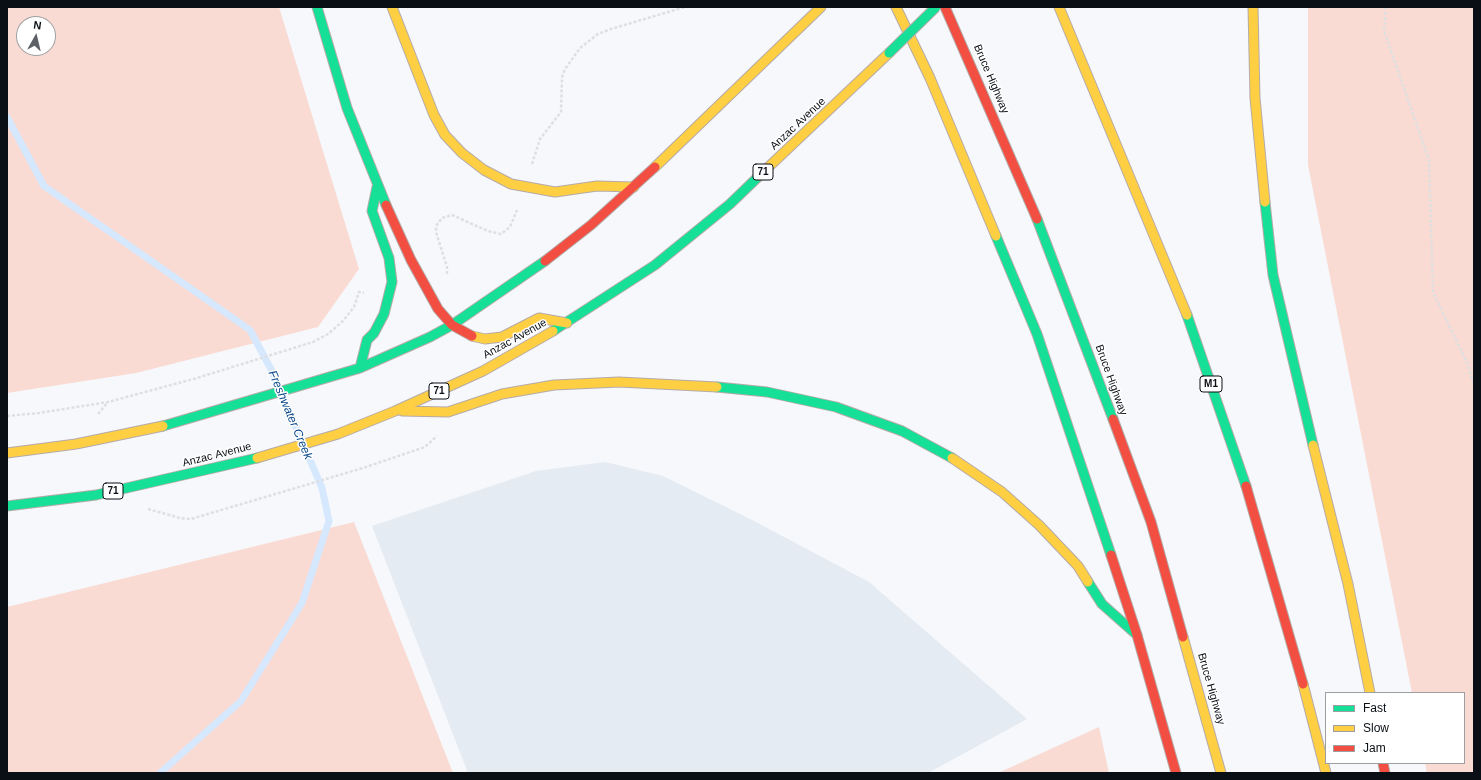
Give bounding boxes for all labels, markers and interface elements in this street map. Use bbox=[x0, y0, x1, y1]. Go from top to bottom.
north arrow bbox=[16, 16, 56, 56]
text: N bbox=[33, 19, 42, 32]
street label: Bruce Highway bbox=[970, 42, 1012, 116]
street label: Anzac Avenue bbox=[768, 95, 828, 153]
road number: 71 bbox=[753, 164, 773, 180]
street label: Anzac Avenue bbox=[481, 316, 549, 362]
street label: Bruce Highway bbox=[1092, 343, 1130, 417]
water label: Freshwater Creek bbox=[265, 368, 315, 462]
road number: M1 bbox=[1200, 376, 1222, 392]
road number: 71 bbox=[429, 383, 449, 399]
street label: Anzac Avenue bbox=[181, 440, 253, 470]
road number: 71 bbox=[103, 483, 123, 499]
street label: Bruce Highway bbox=[1194, 652, 1228, 726]
legend bbox=[1325, 692, 1465, 764]
text: Fast bbox=[1363, 701, 1386, 715]
text: Slow bbox=[1363, 721, 1389, 735]
text: Jam bbox=[1363, 741, 1386, 755]

